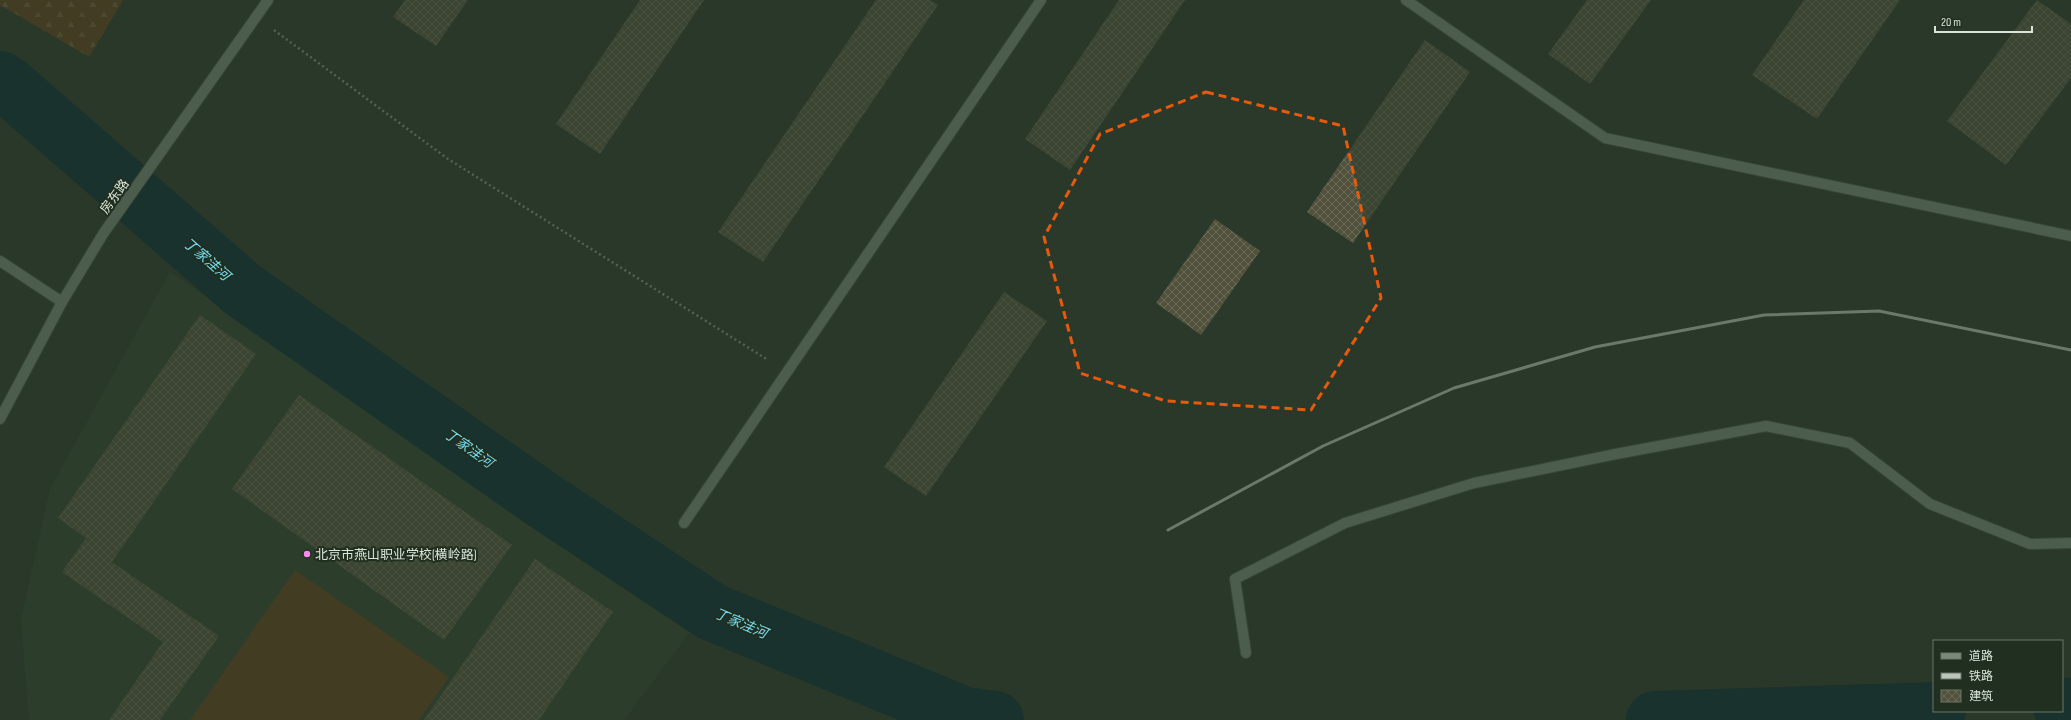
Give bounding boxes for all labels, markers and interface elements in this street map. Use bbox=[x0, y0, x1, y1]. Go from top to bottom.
scale bar bbox=[1935, 8, 2032, 34]
text: 20 m bbox=[1941, 15, 1961, 30]
street label: 房东路 bbox=[97, 176, 133, 217]
water label: 丁家洼河 bbox=[180, 235, 236, 286]
water label: 丁家洼河 bbox=[441, 425, 499, 473]
place label: 北京市燕山职业学校(横岭路) bbox=[315, 547, 477, 563]
marker: 北京市燕山职业学校(横岭路) bbox=[302, 549, 312, 559]
water label: 丁家洼河 bbox=[712, 605, 773, 643]
legend bbox=[1933, 640, 2063, 712]
text: 道路 bbox=[1969, 649, 1993, 664]
text: 铁路 bbox=[1969, 669, 1993, 684]
text: 建筑 bbox=[1969, 689, 1993, 704]

